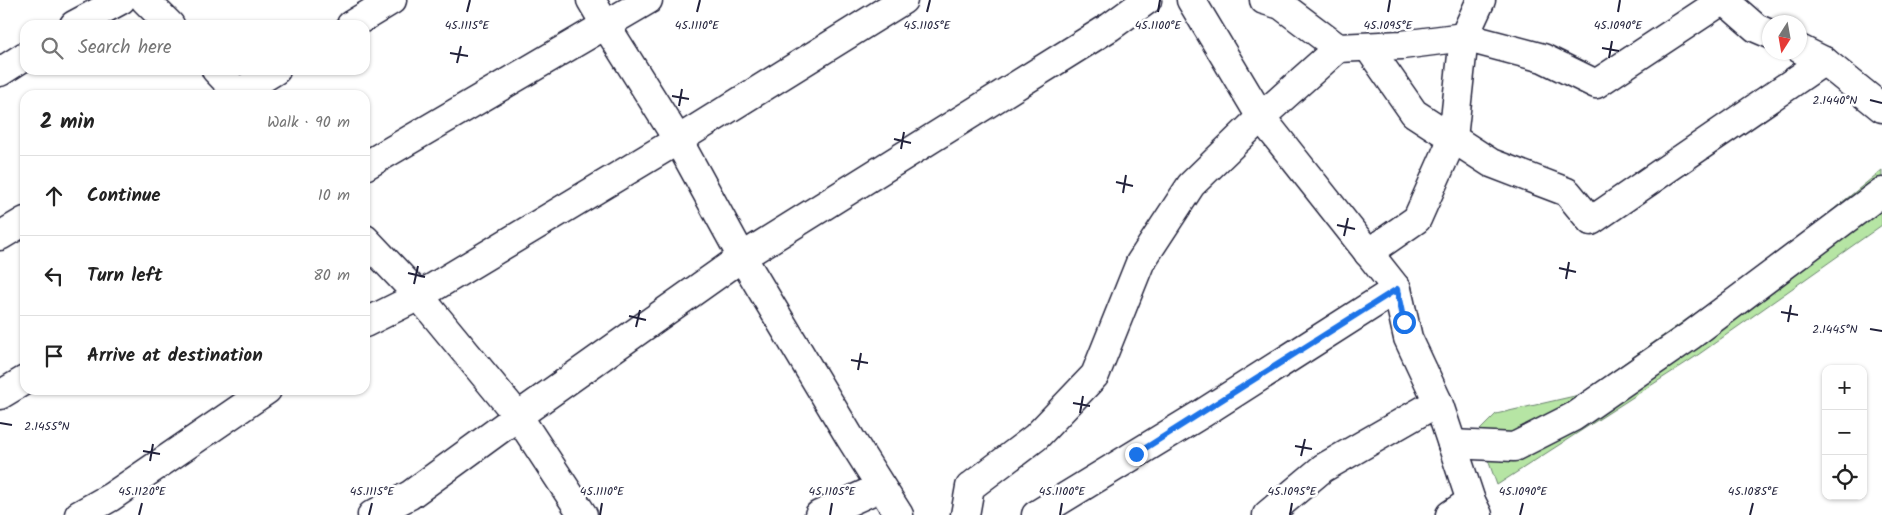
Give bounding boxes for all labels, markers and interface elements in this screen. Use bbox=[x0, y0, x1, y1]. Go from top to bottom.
north arrow bbox=[1762, 15, 1807, 60]
text: 45.1115°E bbox=[445, 16, 490, 35]
text: 45.1110°E bbox=[675, 16, 720, 35]
text: 45.1105°E bbox=[904, 16, 951, 35]
text: 45.1100°E bbox=[1135, 16, 1182, 35]
text: 45.1095°E bbox=[1363, 16, 1414, 35]
text: 45.1090°E bbox=[1594, 16, 1643, 35]
search box bbox=[20, 20, 370, 75]
text: Search here bbox=[78, 33, 172, 63]
icon: search bbox=[38, 34, 66, 62]
text: 2.1440°N bbox=[1812, 91, 1858, 110]
text: 2 min bbox=[40, 106, 95, 139]
text: Walk · 90 m bbox=[267, 110, 350, 135]
text: Continue bbox=[87, 181, 160, 211]
icon: ahead bbox=[40, 182, 68, 210]
text: 10 m bbox=[318, 183, 350, 208]
text: Turn left bbox=[87, 261, 162, 291]
icon: left bbox=[40, 262, 68, 290]
text: 80 m bbox=[313, 263, 350, 288]
route start bbox=[1393, 311, 1416, 334]
text: 2.1445°N bbox=[1812, 320, 1858, 339]
text: Arrive at destination bbox=[87, 341, 263, 371]
icon: arrive bbox=[40, 342, 68, 370]
map controls bbox=[1822, 365, 1867, 500]
button: + bbox=[1822, 365, 1867, 410]
button: − bbox=[1822, 410, 1867, 455]
text: 2.1455°N bbox=[24, 417, 70, 436]
route end bbox=[1125, 443, 1148, 466]
button: locate bbox=[1822, 455, 1867, 500]
text: 45.1120°E bbox=[118, 482, 167, 501]
text: 45.1115°E bbox=[350, 482, 395, 501]
text: 45.1110°E bbox=[580, 482, 625, 501]
text: 45.1105°E bbox=[809, 482, 856, 501]
text: 45.1100°E bbox=[1039, 482, 1086, 501]
text: 45.1095°E bbox=[1267, 482, 1318, 501]
text: 45.1090°E bbox=[1499, 482, 1548, 501]
text: 45.1085°E bbox=[1728, 482, 1779, 501]

